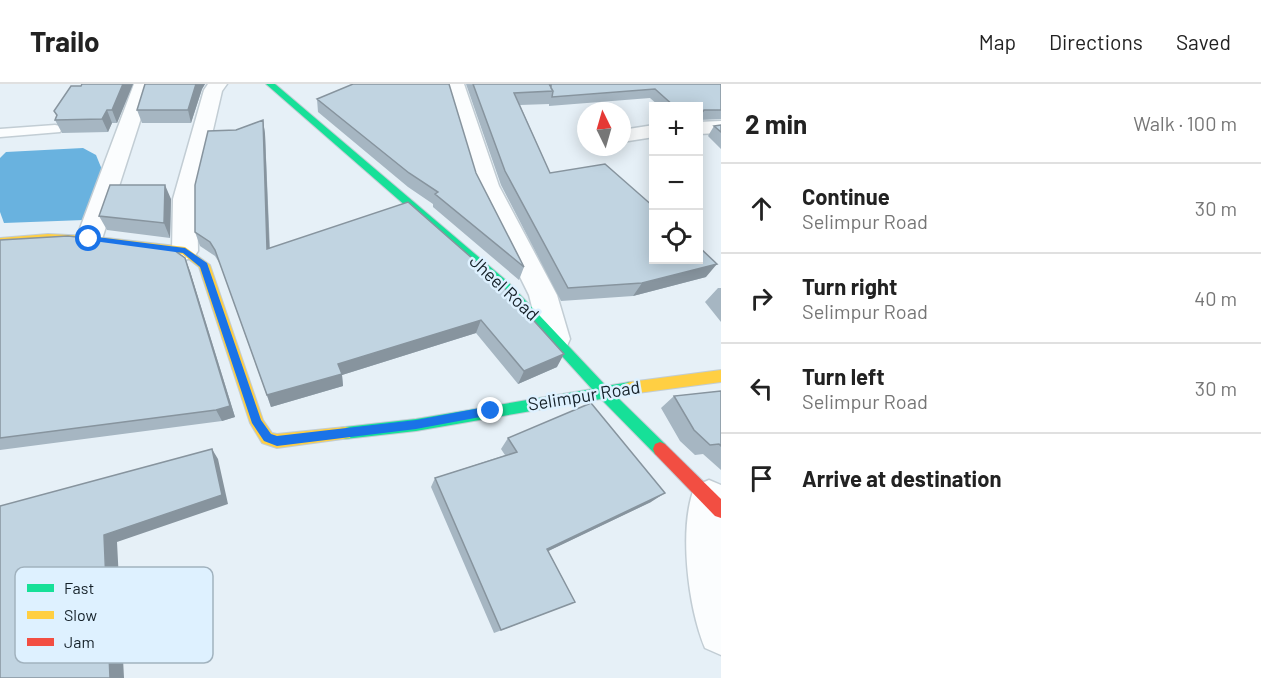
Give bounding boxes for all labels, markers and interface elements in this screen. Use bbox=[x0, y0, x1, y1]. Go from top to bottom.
text: Trailo bbox=[30, 24, 100, 58]
text: Map bbox=[979, 29, 1016, 54]
text: Directions bbox=[1049, 29, 1143, 54]
text: Saved bbox=[1176, 29, 1231, 54]
north arrow bbox=[577, 102, 631, 156]
map controls bbox=[649, 102, 703, 264]
button: + bbox=[649, 102, 703, 156]
text: 2 min bbox=[745, 108, 807, 139]
text: Walk · 100 m bbox=[1133, 111, 1237, 135]
button: − bbox=[649, 156, 703, 210]
text: Continue bbox=[802, 183, 890, 209]
icon: ahead bbox=[745, 192, 778, 225]
text: 30 m bbox=[1195, 196, 1237, 220]
text: Selimpur Road bbox=[802, 209, 928, 233]
button: locate bbox=[649, 210, 703, 264]
route start bbox=[75, 225, 101, 251]
street label: Jheel Road bbox=[465, 250, 544, 325]
text: Turn right bbox=[802, 273, 897, 299]
icon: right bbox=[745, 282, 778, 315]
text: 40 m bbox=[1194, 286, 1237, 310]
text: Selimpur Road bbox=[802, 299, 928, 323]
text: Turn left bbox=[802, 363, 885, 389]
icon: left bbox=[745, 372, 778, 405]
street label: Selimpur Road bbox=[526, 375, 641, 415]
text: 30 m bbox=[1195, 376, 1237, 400]
text: Selimpur Road bbox=[802, 389, 928, 413]
route end bbox=[477, 397, 503, 423]
icon: arrive bbox=[745, 462, 778, 495]
text: Arrive at destination bbox=[802, 465, 1001, 491]
legend bbox=[15, 567, 213, 663]
text: Fast bbox=[64, 578, 94, 597]
text: Slow bbox=[64, 605, 97, 624]
text: Jam bbox=[64, 632, 95, 651]

